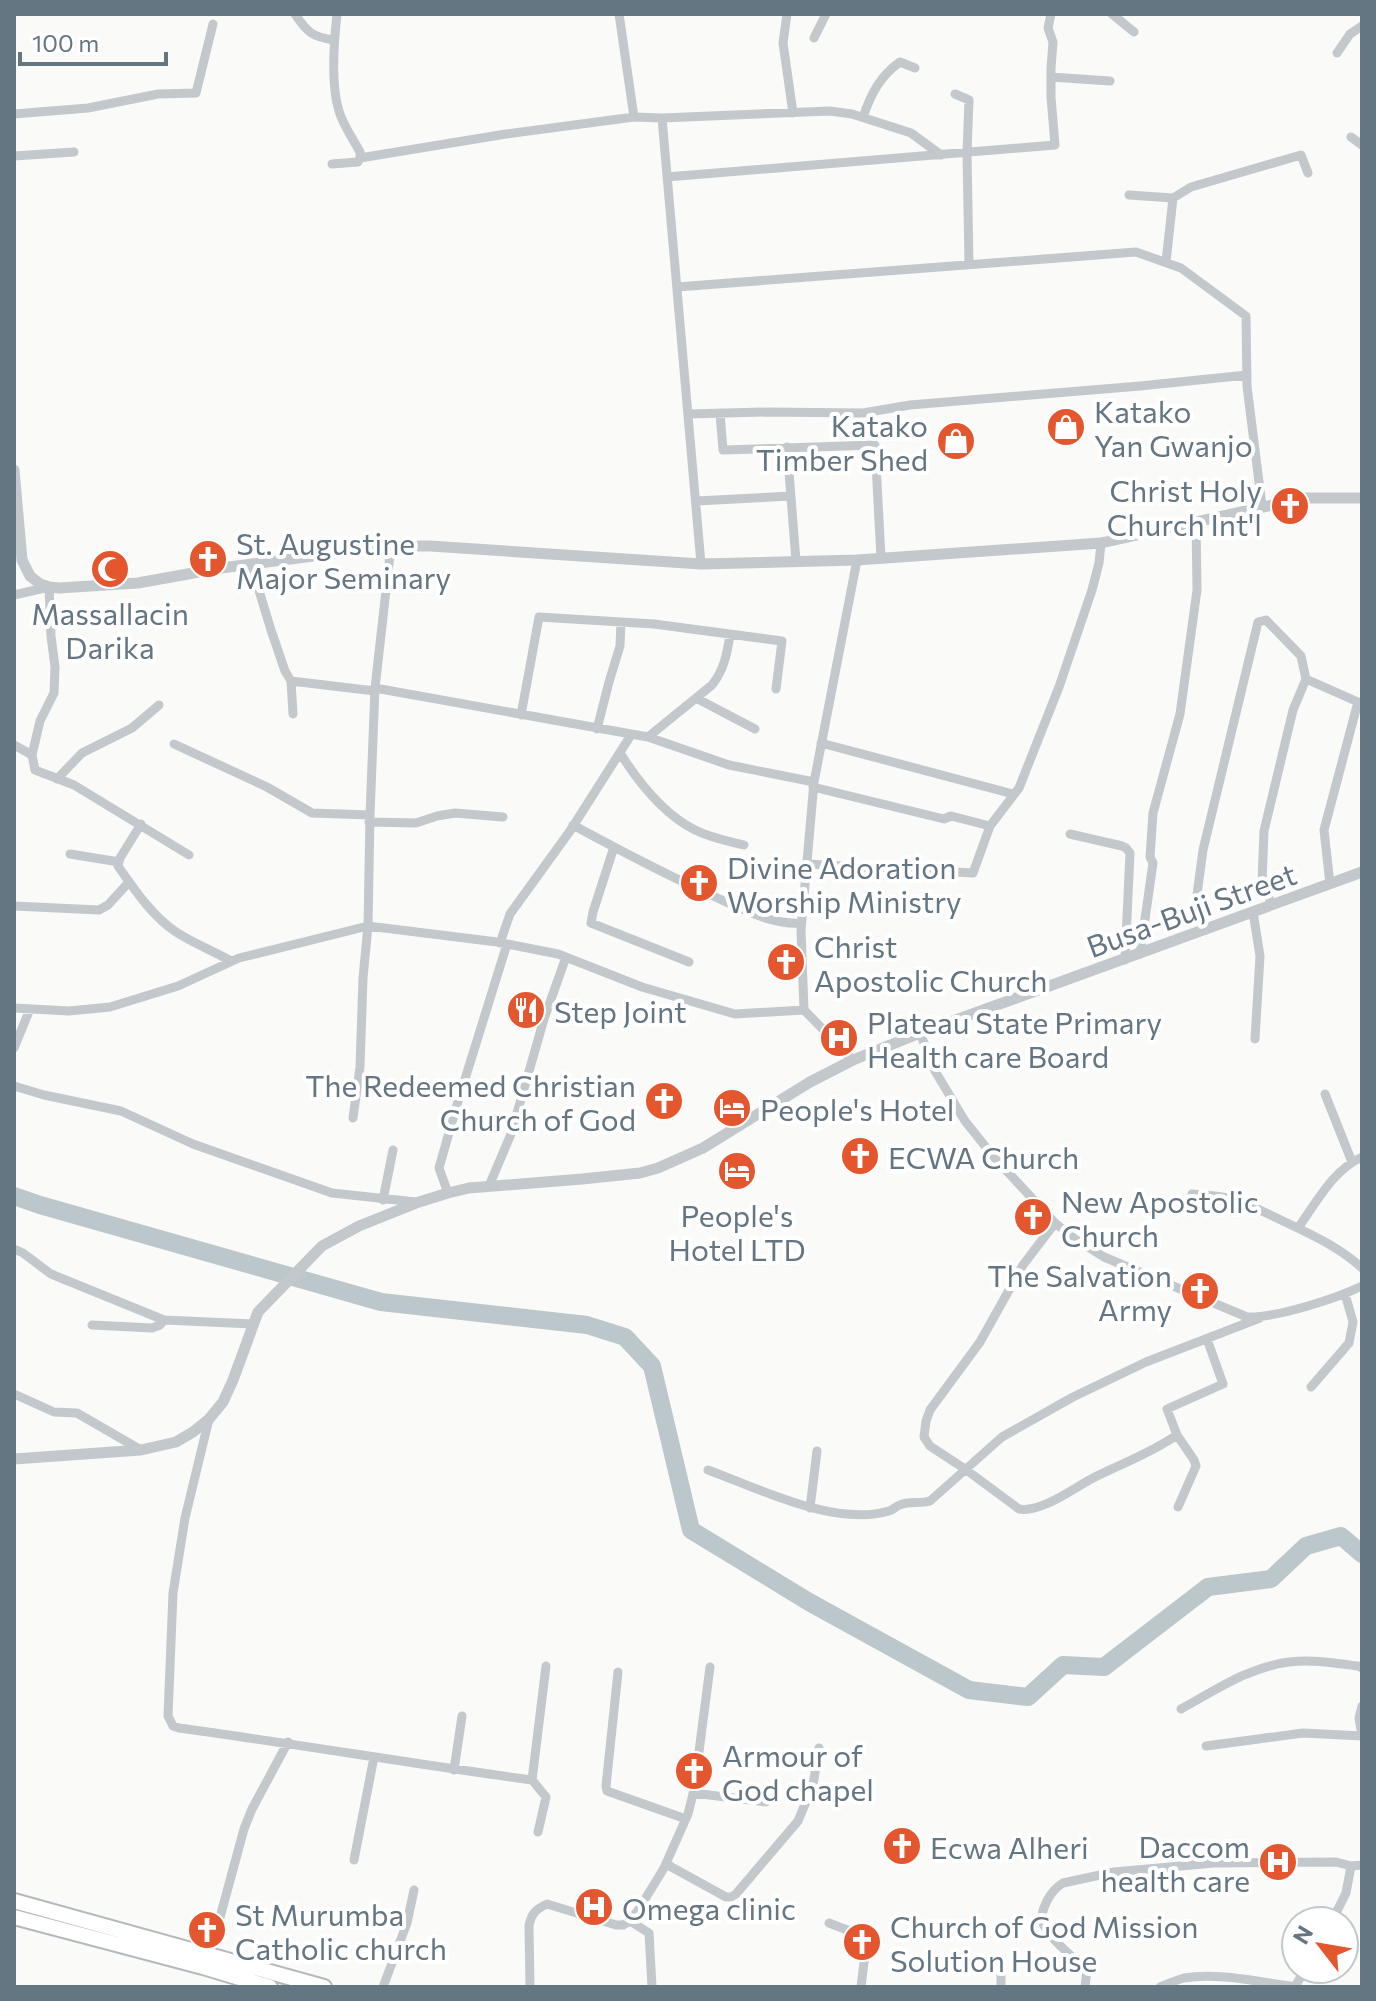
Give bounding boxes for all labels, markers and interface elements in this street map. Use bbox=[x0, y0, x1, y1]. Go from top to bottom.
scale bar bbox=[20, 16, 166, 66]
text: 100 m bbox=[32, 28, 99, 57]
place label: Katako Yan Gwanjo bbox=[1094, 392, 1253, 463]
place label: Katako Timber Shed bbox=[756, 406, 928, 477]
shop icon: Katako Yan Gwanjo bbox=[1045, 406, 1087, 448]
shop icon: Katako Timber Shed bbox=[935, 420, 977, 462]
place label: Christ Holy Church Int'l bbox=[1107, 471, 1262, 542]
church icon: Christ Holy Church Int'l bbox=[1269, 485, 1311, 527]
place label: St. Augustine Major Seminary bbox=[236, 524, 451, 595]
church icon: St. Augustine Major Seminary bbox=[187, 538, 229, 580]
mosque icon: Massallacin Darika bbox=[89, 548, 131, 590]
place label: Massallacin Darika bbox=[31, 594, 189, 665]
place label: Divine Adoration Worship Ministry bbox=[727, 848, 962, 919]
street label: Busa-Buji Street bbox=[1081, 854, 1301, 964]
church icon: Divine Adoration Worship Ministry bbox=[678, 862, 720, 904]
place label: Christ Apostolic Church bbox=[814, 927, 1048, 998]
church icon: Christ Apostolic Church bbox=[765, 941, 807, 983]
restaurant icon: Step Joint bbox=[505, 989, 547, 1031]
place label: Step Joint bbox=[554, 992, 687, 1029]
place label: Plateau State Primary Health care Board bbox=[867, 1003, 1162, 1074]
hospital icon: Plateau State Primary Health care Board bbox=[818, 1017, 860, 1059]
place label: The Redeemed Christian Church of God bbox=[305, 1066, 636, 1137]
church icon: The Redeemed Christian Church of God bbox=[643, 1080, 685, 1122]
hotel icon: People's Hotel bbox=[711, 1087, 753, 1129]
place label: People's Hotel bbox=[760, 1090, 954, 1127]
church icon: ECWA Church bbox=[839, 1135, 881, 1177]
place label: ECWA Church bbox=[888, 1138, 1079, 1175]
hotel icon: People's Hotel LTD bbox=[716, 1150, 758, 1192]
place label: New Apostolic Church bbox=[1061, 1182, 1259, 1253]
place label: People's Hotel LTD bbox=[668, 1196, 806, 1267]
church icon: New Apostolic Church bbox=[1012, 1196, 1054, 1238]
place label: The Salvation Army bbox=[987, 1256, 1172, 1327]
church icon: The Salvation Army bbox=[1179, 1270, 1221, 1312]
place label: Armour of God chapel bbox=[722, 1736, 874, 1807]
church icon: Armour of God chapel bbox=[673, 1750, 715, 1792]
church icon: Ecwa Alheri bbox=[881, 1825, 923, 1867]
place label: Daccom health care bbox=[1101, 1827, 1250, 1898]
place label: Ecwa Alheri bbox=[930, 1828, 1089, 1865]
hospital icon: Daccom health care bbox=[1257, 1841, 1299, 1883]
hospital icon: Omega clinic bbox=[573, 1886, 615, 1928]
place label: Omega clinic bbox=[622, 1889, 796, 1926]
place label: St Murumba Catholic church bbox=[235, 1895, 447, 1966]
north arrow bbox=[1280, 1905, 1360, 1985]
place label: Church of God Mission Solution House bbox=[890, 1907, 1199, 1978]
church icon: St Murumba Catholic church bbox=[186, 1909, 228, 1951]
text: N bbox=[1287, 1920, 1318, 1948]
church icon: Church of God Mission Solution House bbox=[841, 1921, 883, 1963]

